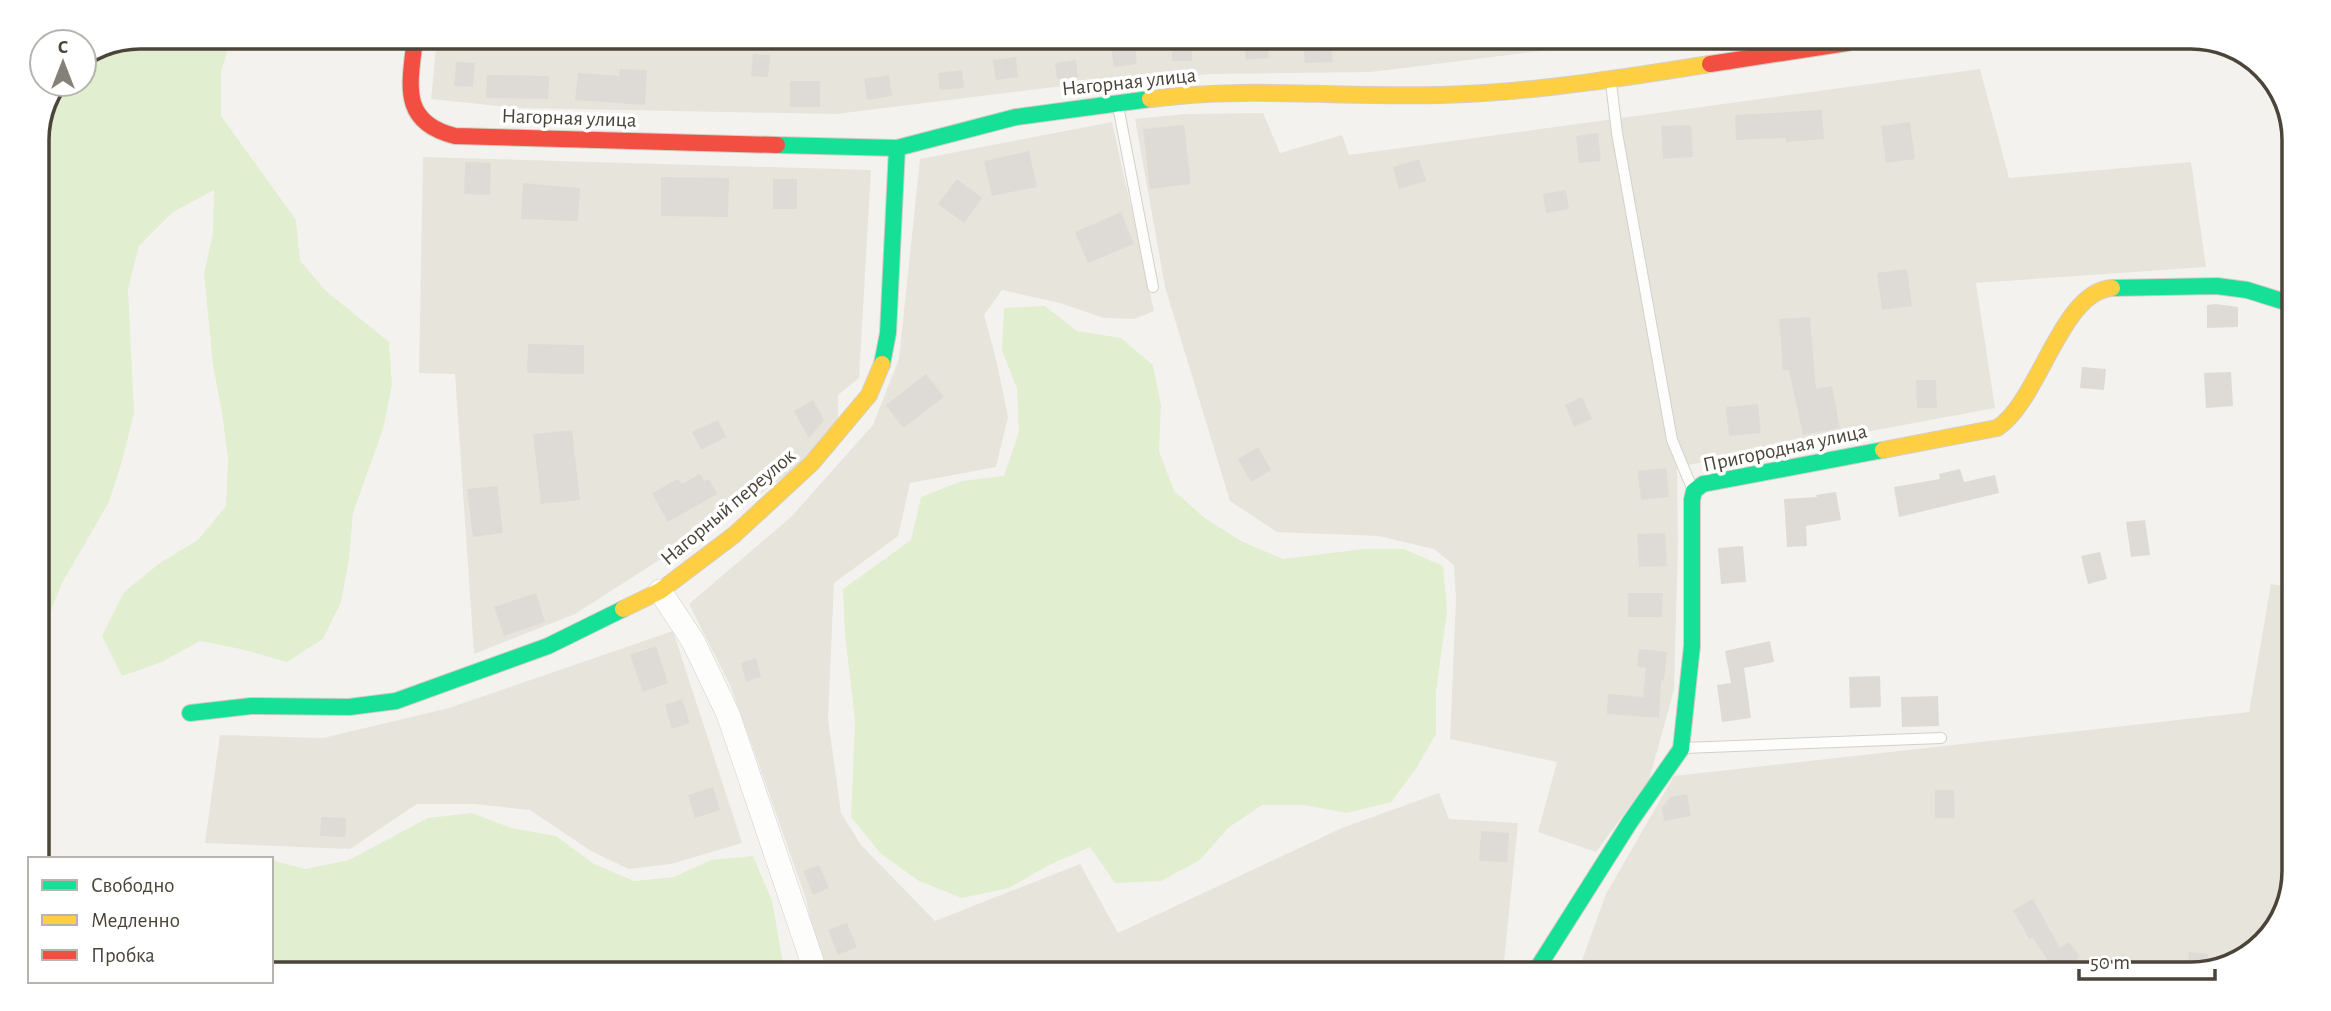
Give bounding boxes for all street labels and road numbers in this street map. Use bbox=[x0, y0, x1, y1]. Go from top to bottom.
street label: Нагорная улица bbox=[1061, 64, 1198, 100]
street label: Нагорная улица bbox=[501, 105, 637, 131]
street label: Пригородная улица bbox=[1701, 420, 1869, 476]
street label: Нагорный переулок bbox=[657, 445, 800, 569]

